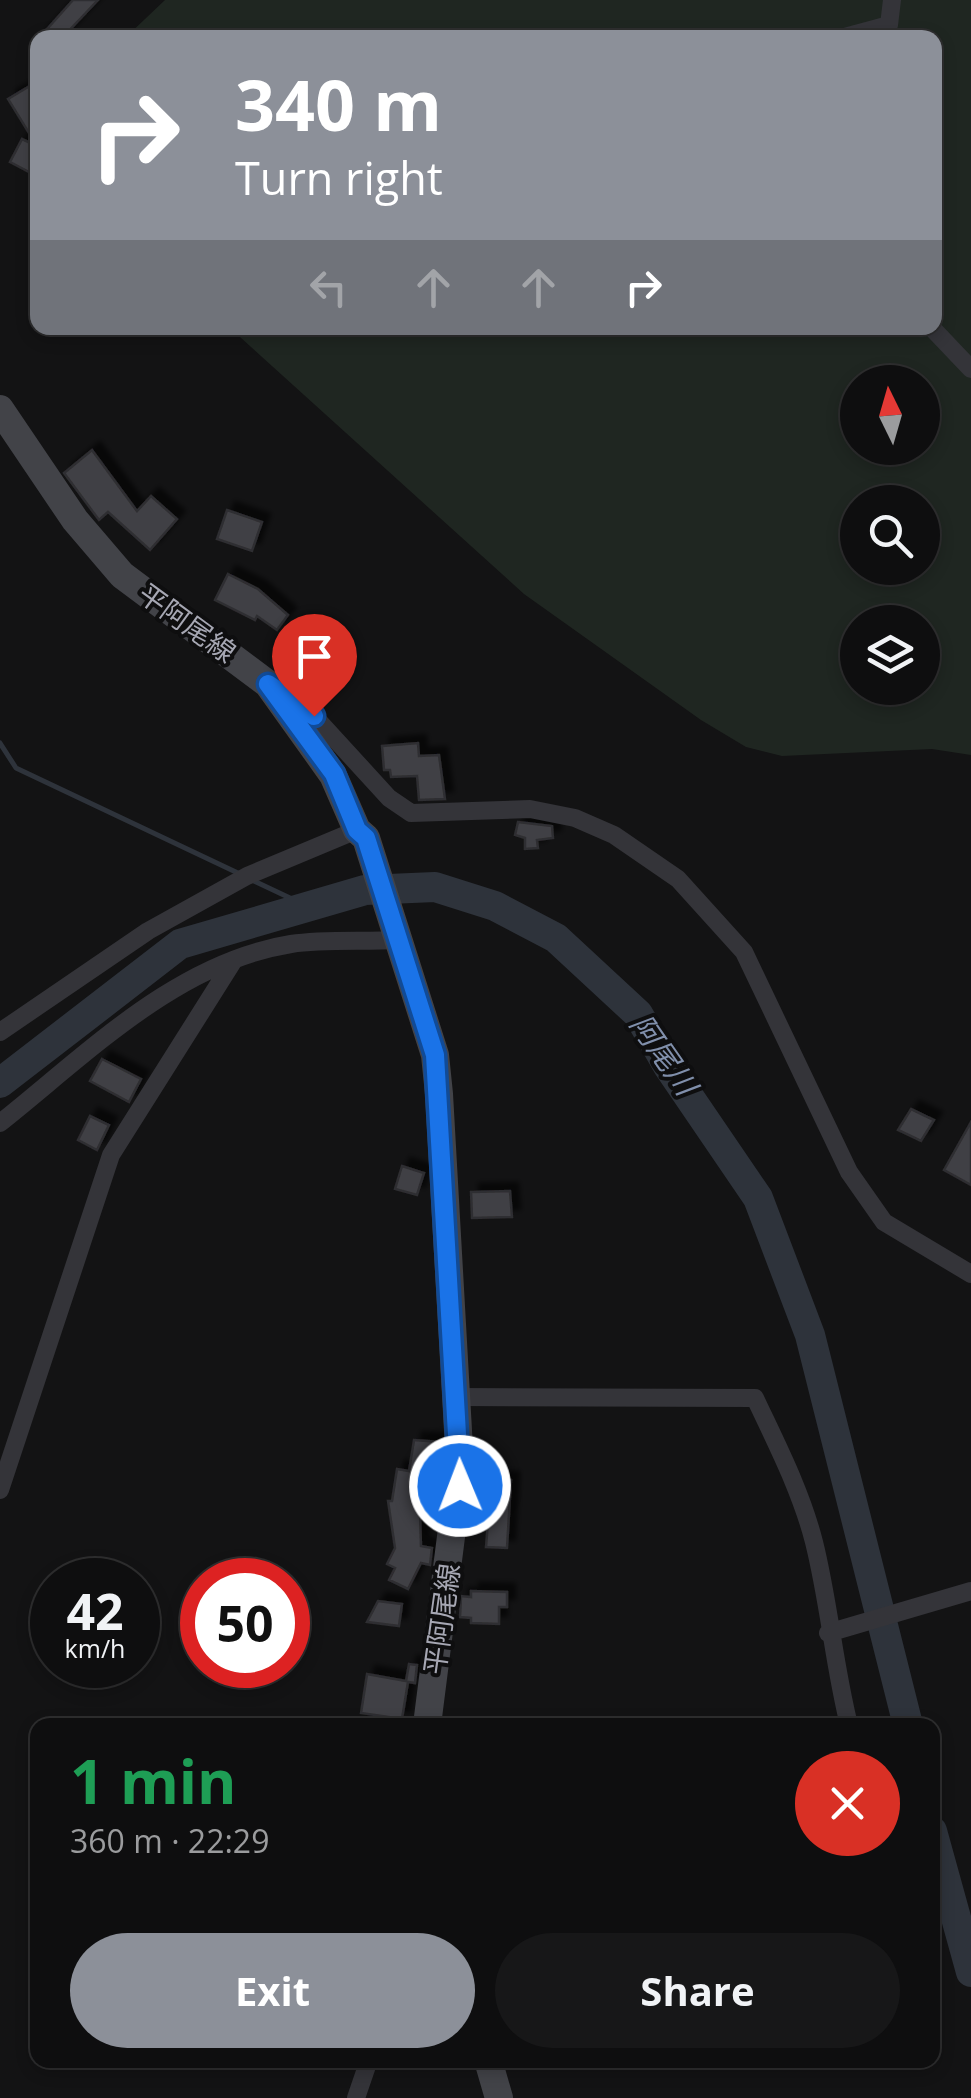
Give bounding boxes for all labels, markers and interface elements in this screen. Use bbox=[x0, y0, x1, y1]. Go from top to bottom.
text: 340 m bbox=[235, 56, 442, 152]
icon: right bbox=[70, 70, 200, 200]
text: Turn right bbox=[235, 147, 443, 208]
icon: left bbox=[301, 260, 356, 315]
icon: ahead bbox=[406, 260, 461, 315]
icon: ahead bbox=[511, 260, 566, 315]
icon: right bbox=[616, 260, 671, 315]
north arrow bbox=[840, 365, 940, 465]
map controls bbox=[840, 365, 940, 705]
button: search bbox=[840, 485, 940, 585]
street label: 平阿尾線 bbox=[131, 574, 244, 670]
button: layers bbox=[840, 605, 940, 705]
pin bbox=[272, 614, 357, 717]
icon: arrive bbox=[287, 629, 342, 684]
water label: 阿尾川 bbox=[622, 1006, 709, 1105]
position arrow bbox=[408, 1434, 512, 1538]
speed limit sign: 50 bbox=[180, 1558, 310, 1688]
street label: 平阿尾線 bbox=[414, 1561, 468, 1677]
text: 42 bbox=[66, 1577, 124, 1645]
text: km/h bbox=[65, 1631, 125, 1665]
text: 1 min bbox=[70, 1740, 237, 1822]
button: close bbox=[795, 1751, 900, 1856]
text: 360 m · 22:29 bbox=[70, 1819, 269, 1862]
button: Exit bbox=[70, 1933, 475, 2048]
button: Share bbox=[495, 1933, 900, 2048]

